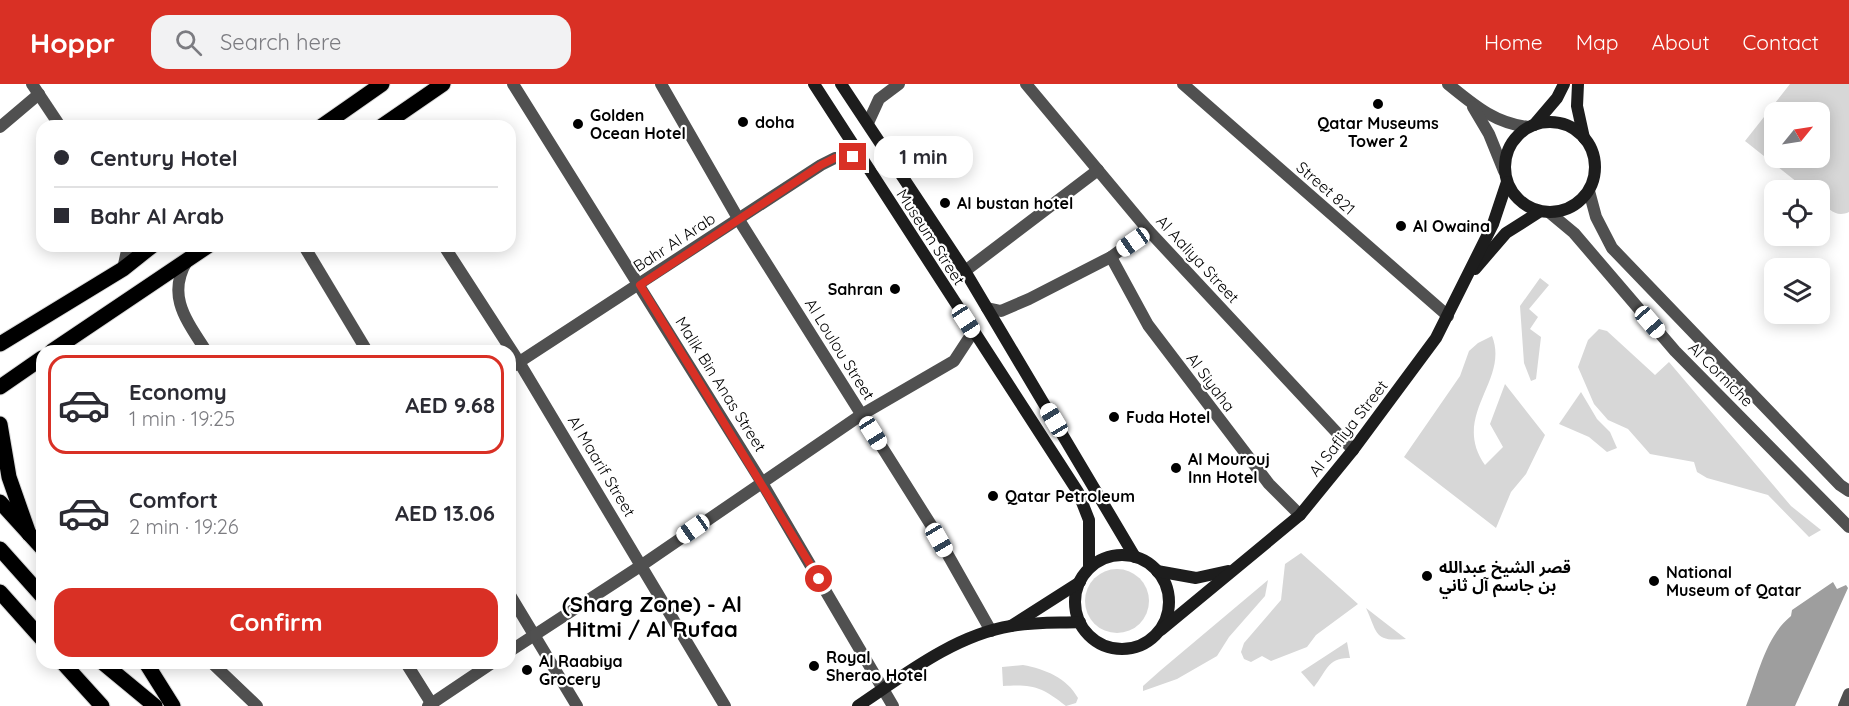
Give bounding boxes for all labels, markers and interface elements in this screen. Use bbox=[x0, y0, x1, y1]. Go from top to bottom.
search box bbox=[151, 15, 571, 69]
text: Hoppr bbox=[30, 25, 115, 60]
icon: search bbox=[172, 26, 205, 59]
text: Search here bbox=[220, 28, 341, 56]
text: Home bbox=[1484, 29, 1543, 55]
text: Map bbox=[1576, 29, 1619, 55]
text: About bbox=[1652, 29, 1710, 55]
text: Contact bbox=[1743, 29, 1819, 55]
marker: Qatar Museums Tower 2 bbox=[1371, 97, 1385, 111]
north arrow bbox=[1764, 102, 1830, 168]
map controls bbox=[1764, 102, 1830, 324]
place label: Golden Ocean Hotel bbox=[590, 105, 686, 143]
place label: doha bbox=[755, 112, 794, 132]
place label: Qatar Museums Tower 2 bbox=[1317, 113, 1439, 151]
marker: doha bbox=[736, 115, 750, 129]
marker: Golden Ocean Hotel bbox=[571, 117, 585, 131]
callout: 1 min bbox=[874, 136, 973, 178]
route end bbox=[839, 143, 866, 170]
text: Century Hotel bbox=[90, 144, 238, 172]
text: 1 min bbox=[899, 144, 948, 169]
street label: Street 821 bbox=[1292, 157, 1360, 219]
button: locate bbox=[1764, 180, 1830, 246]
street label: Museum Street bbox=[892, 185, 970, 289]
place label: Al bustan hotel bbox=[957, 193, 1073, 213]
marker: Al bustan hotel bbox=[938, 196, 952, 210]
text: Bahr Al Arab bbox=[90, 202, 224, 230]
street label: Bahr Al Arab bbox=[629, 208, 719, 276]
street label: Al Aaliya Street bbox=[1152, 211, 1244, 307]
place label: Al Owaina bbox=[1413, 216, 1490, 236]
marker: Al Owaina bbox=[1394, 219, 1408, 233]
car bbox=[1113, 224, 1153, 260]
button: layers bbox=[1764, 258, 1830, 324]
place label: Sahran bbox=[828, 279, 883, 299]
marker: Sahran bbox=[888, 282, 902, 296]
street label: Al Loulou Street bbox=[801, 294, 879, 404]
car bbox=[949, 301, 983, 341]
car bbox=[1631, 303, 1669, 341]
street label: Malik Bin Anas Street bbox=[671, 313, 771, 455]
street label: Al Corniche bbox=[1684, 337, 1758, 411]
street label: Al Siyaha bbox=[1182, 349, 1240, 415]
street label: Al Safliya Street bbox=[1304, 376, 1392, 480]
icon: car bbox=[57, 378, 111, 432]
text: Economy bbox=[129, 378, 227, 406]
text: AED 9.68 bbox=[405, 391, 495, 419]
car bbox=[1037, 400, 1071, 440]
text: 1 min · 19:25 bbox=[129, 406, 235, 431]
place label: Fuda Hotel bbox=[1126, 407, 1210, 427]
marker: Fuda Hotel bbox=[1107, 410, 1121, 424]
street label: Al Maarif Street bbox=[564, 412, 640, 520]
car bbox=[856, 413, 890, 453]
place label: Al Mourouj Inn Hotel bbox=[1188, 449, 1270, 487]
marker: Al Mourouj Inn Hotel bbox=[1169, 461, 1183, 475]
icon: car bbox=[57, 486, 111, 540]
text: Comfort bbox=[129, 486, 218, 514]
place label: Qatar Petroleum bbox=[1005, 486, 1135, 506]
marker: Qatar Petroleum bbox=[986, 489, 1000, 503]
text: AED 13.06 bbox=[395, 499, 495, 527]
car bbox=[673, 511, 713, 547]
text: 2 min · 19:26 bbox=[129, 514, 239, 539]
car bbox=[922, 520, 956, 560]
place label: قصر الشيخ عبدالله بن جاسم آل ثاني bbox=[1439, 557, 1571, 599]
place label: National Museum of Qatar bbox=[1666, 562, 1801, 600]
route start bbox=[805, 565, 832, 592]
marker: قصر الشيخ عبدالله بن جاسم آل ثاني bbox=[1420, 569, 1434, 583]
marker: National Museum of Qatar bbox=[1647, 574, 1661, 588]
button: Confirm bbox=[54, 588, 498, 657]
district label: (Sharg Zone) - Al Hitmi / Al Rufaa bbox=[562, 590, 742, 643]
place label: Royal Sherao Hotel bbox=[826, 647, 927, 685]
place label: Al Raabiya Grocery bbox=[539, 651, 623, 689]
marker: Royal Sherao Hotel bbox=[807, 659, 821, 673]
marker: Al Raabiya Grocery bbox=[520, 663, 534, 677]

